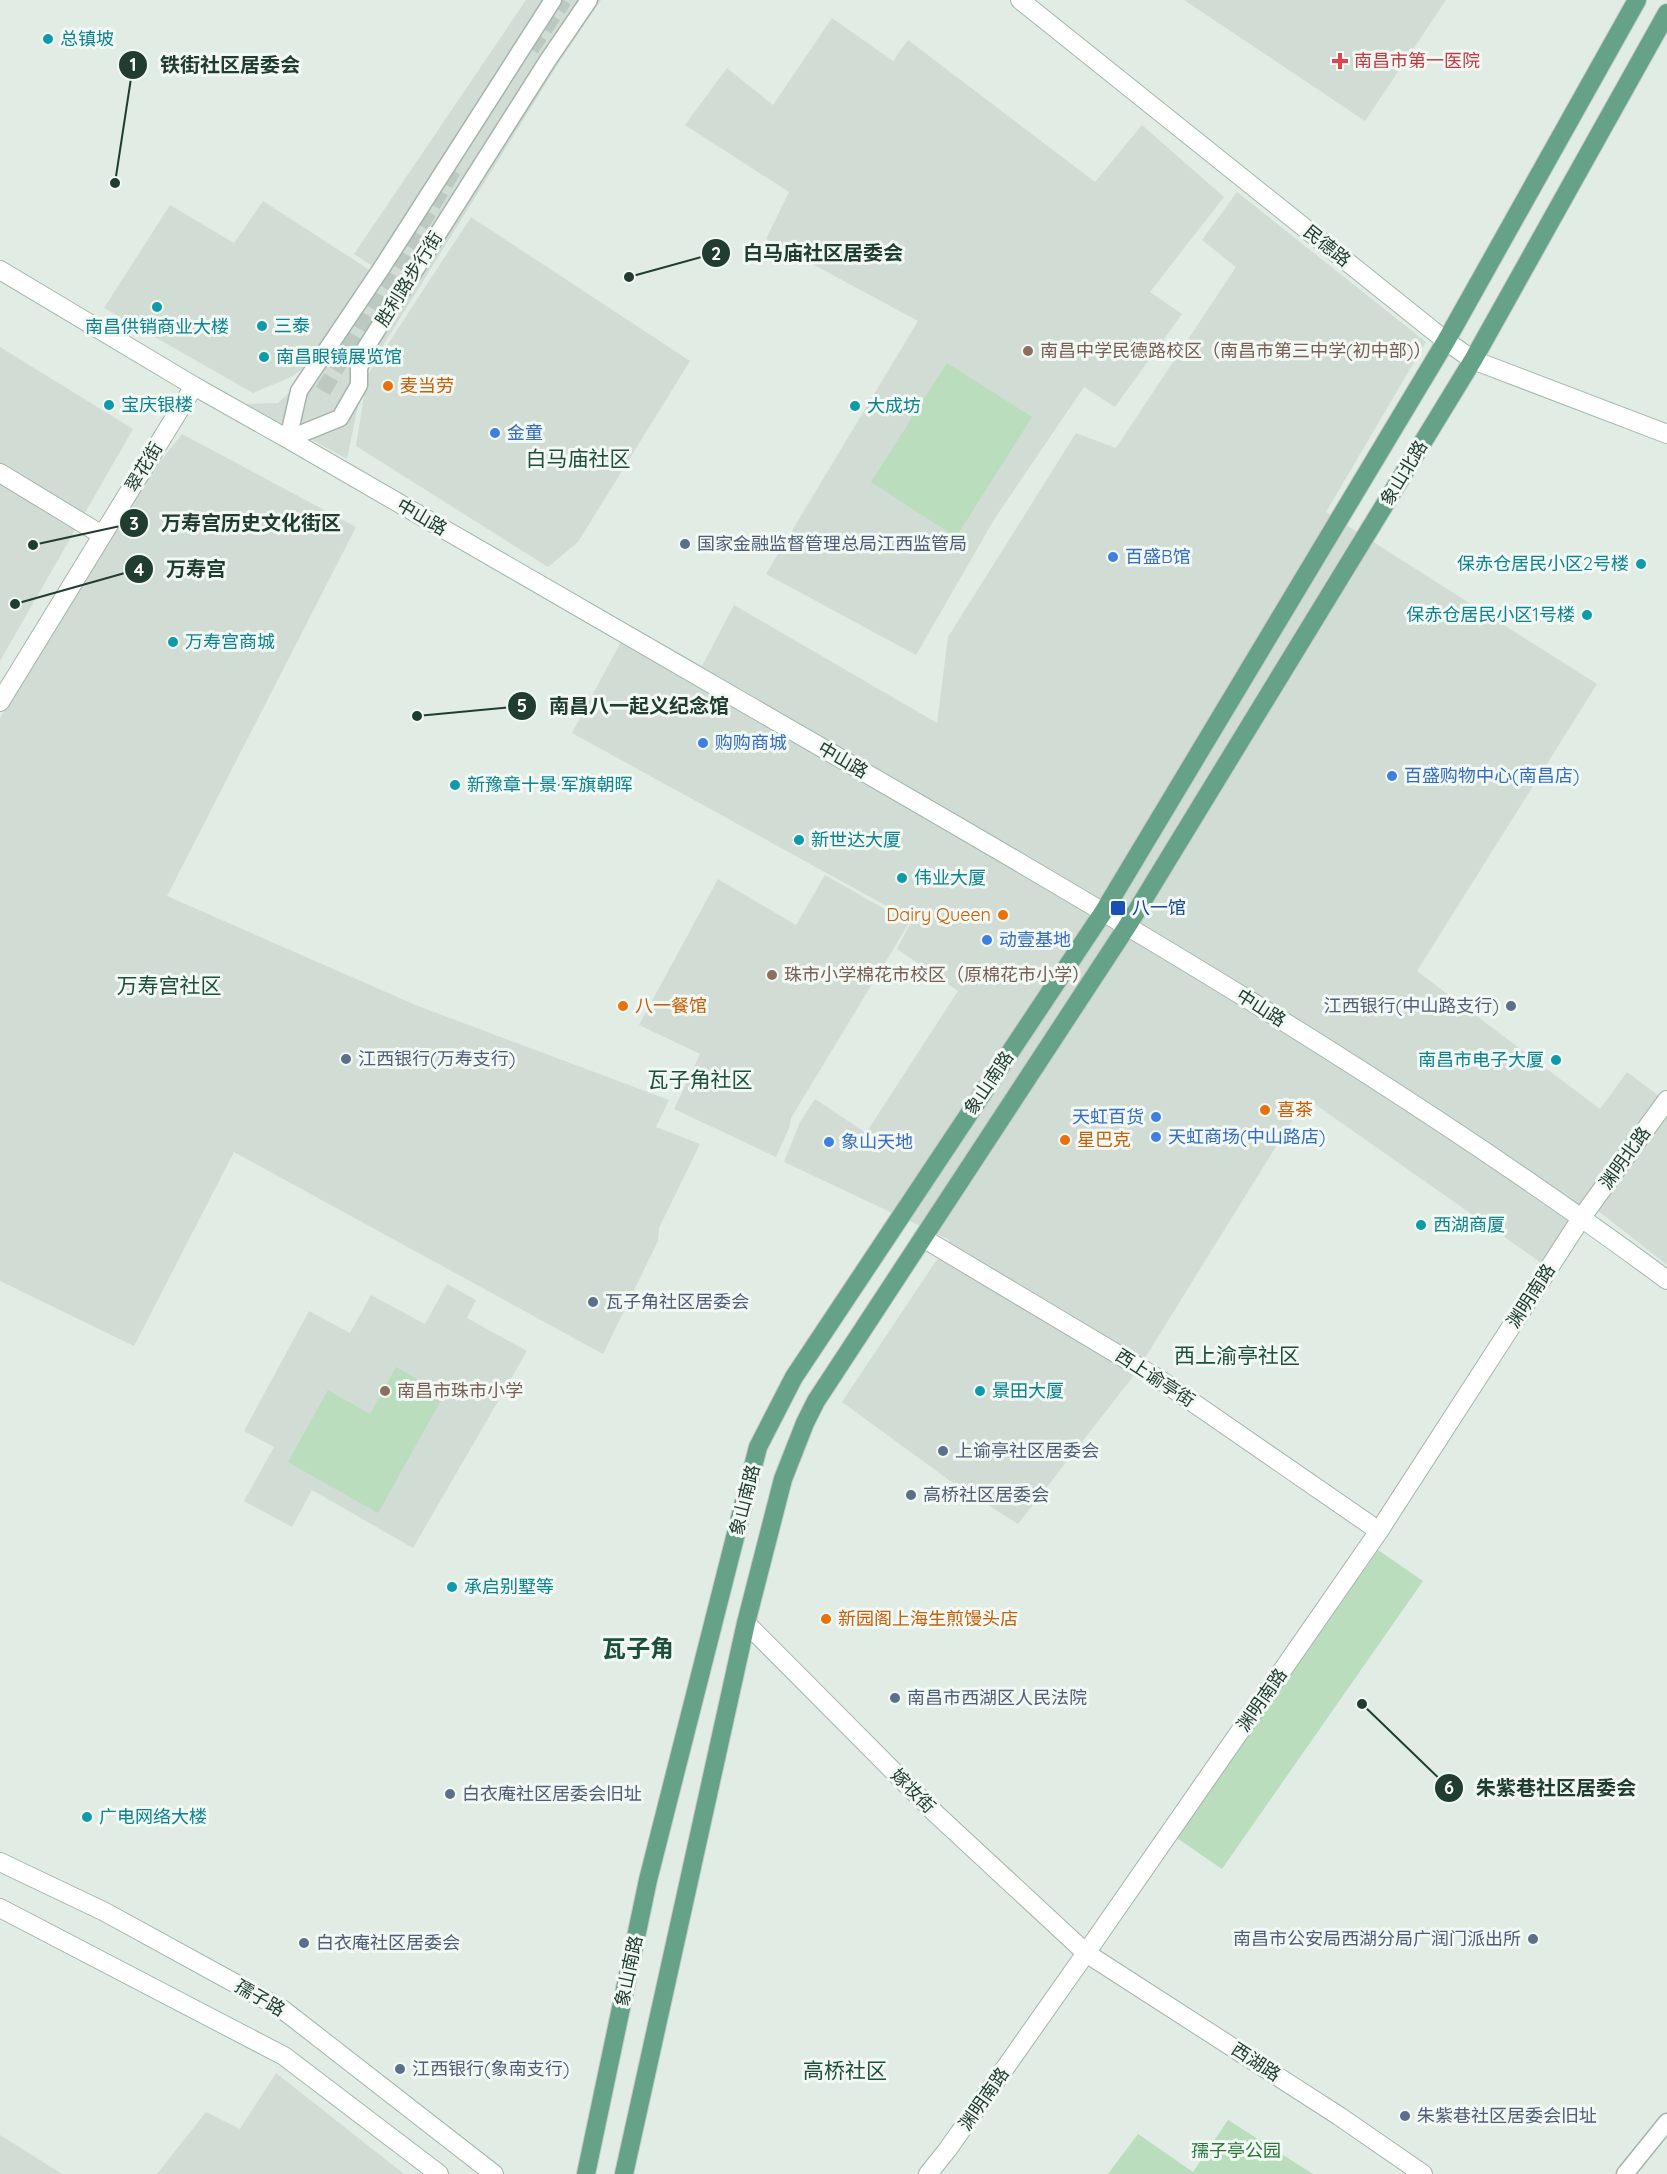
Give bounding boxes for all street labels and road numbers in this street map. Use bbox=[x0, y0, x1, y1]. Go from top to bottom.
street label: 民德路 bbox=[1299, 220, 1356, 272]
street label: 胜利路步行街 bbox=[370, 227, 447, 331]
street label: 象山北路 bbox=[1375, 436, 1432, 510]
street label: 翠花街 bbox=[120, 438, 167, 496]
street label: 中山路 bbox=[393, 493, 451, 540]
street label: 中山路 bbox=[814, 736, 872, 783]
street label: 中山路 bbox=[1232, 984, 1290, 1032]
street label: 象山南路 bbox=[959, 1046, 1018, 1119]
street label: 渊明北路 bbox=[1594, 1122, 1655, 1194]
street label: 渊明南路 bbox=[1501, 1259, 1560, 1332]
street label: 西上谕亭街 bbox=[1111, 1343, 1199, 1412]
street label: 象山南路 bbox=[725, 1462, 764, 1538]
street label: 渊明南路 bbox=[1232, 1664, 1292, 1736]
street label: 嫁妆街 bbox=[886, 1763, 941, 1818]
street label: 象山南路 bbox=[610, 1933, 647, 2009]
street label: 孺子路 bbox=[231, 1974, 289, 2021]
street label: 西湖路 bbox=[1227, 2037, 1285, 2086]
street label: 渊明南路 bbox=[954, 2063, 1014, 2135]

